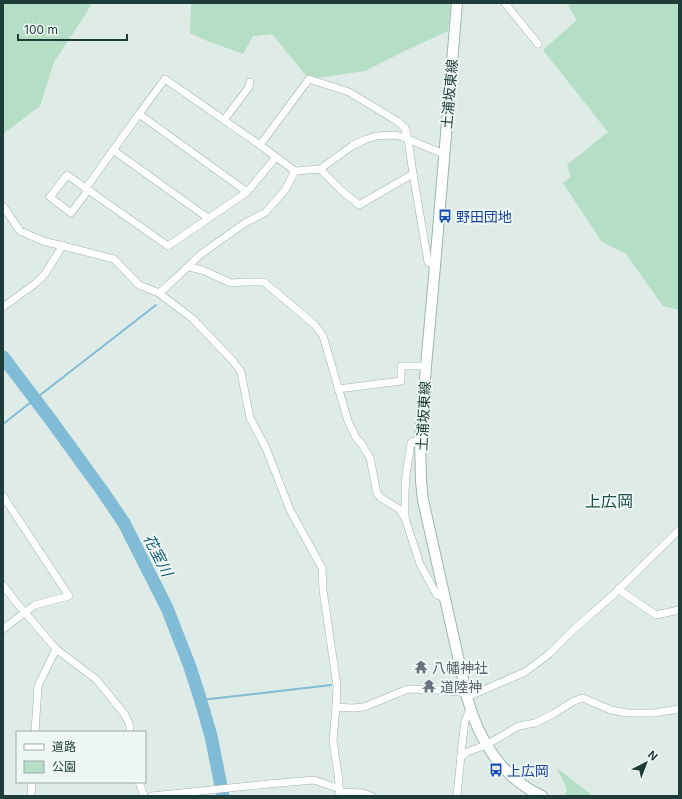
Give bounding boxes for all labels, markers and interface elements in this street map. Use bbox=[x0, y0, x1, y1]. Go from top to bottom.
scale bar bbox=[18, 16, 127, 42]
text: 100 m bbox=[24, 22, 58, 37]
street label: 土浦坂東線 bbox=[437, 58, 461, 130]
bus stop icon: 野田団地 bbox=[437, 208, 453, 224]
place label: 野田団地 bbox=[456, 208, 512, 225]
street label: 土浦坂東線 bbox=[413, 381, 433, 451]
district label: 上広岡 bbox=[585, 491, 633, 511]
water label: 花室川 bbox=[139, 531, 178, 581]
temple icon: 八幡神社 bbox=[413, 659, 429, 675]
place label: 八幡神社 bbox=[432, 659, 488, 676]
temple icon: 道陸神 bbox=[421, 678, 437, 694]
place label: 道陸神 bbox=[440, 678, 482, 695]
legend bbox=[16, 731, 146, 783]
text: 道路 bbox=[52, 739, 76, 754]
north arrow bbox=[626, 743, 666, 783]
text: N bbox=[645, 748, 660, 764]
text: 公園 bbox=[52, 759, 76, 774]
bus stop icon: 上広岡 bbox=[488, 762, 504, 778]
place label: 上広岡 bbox=[507, 762, 549, 779]

